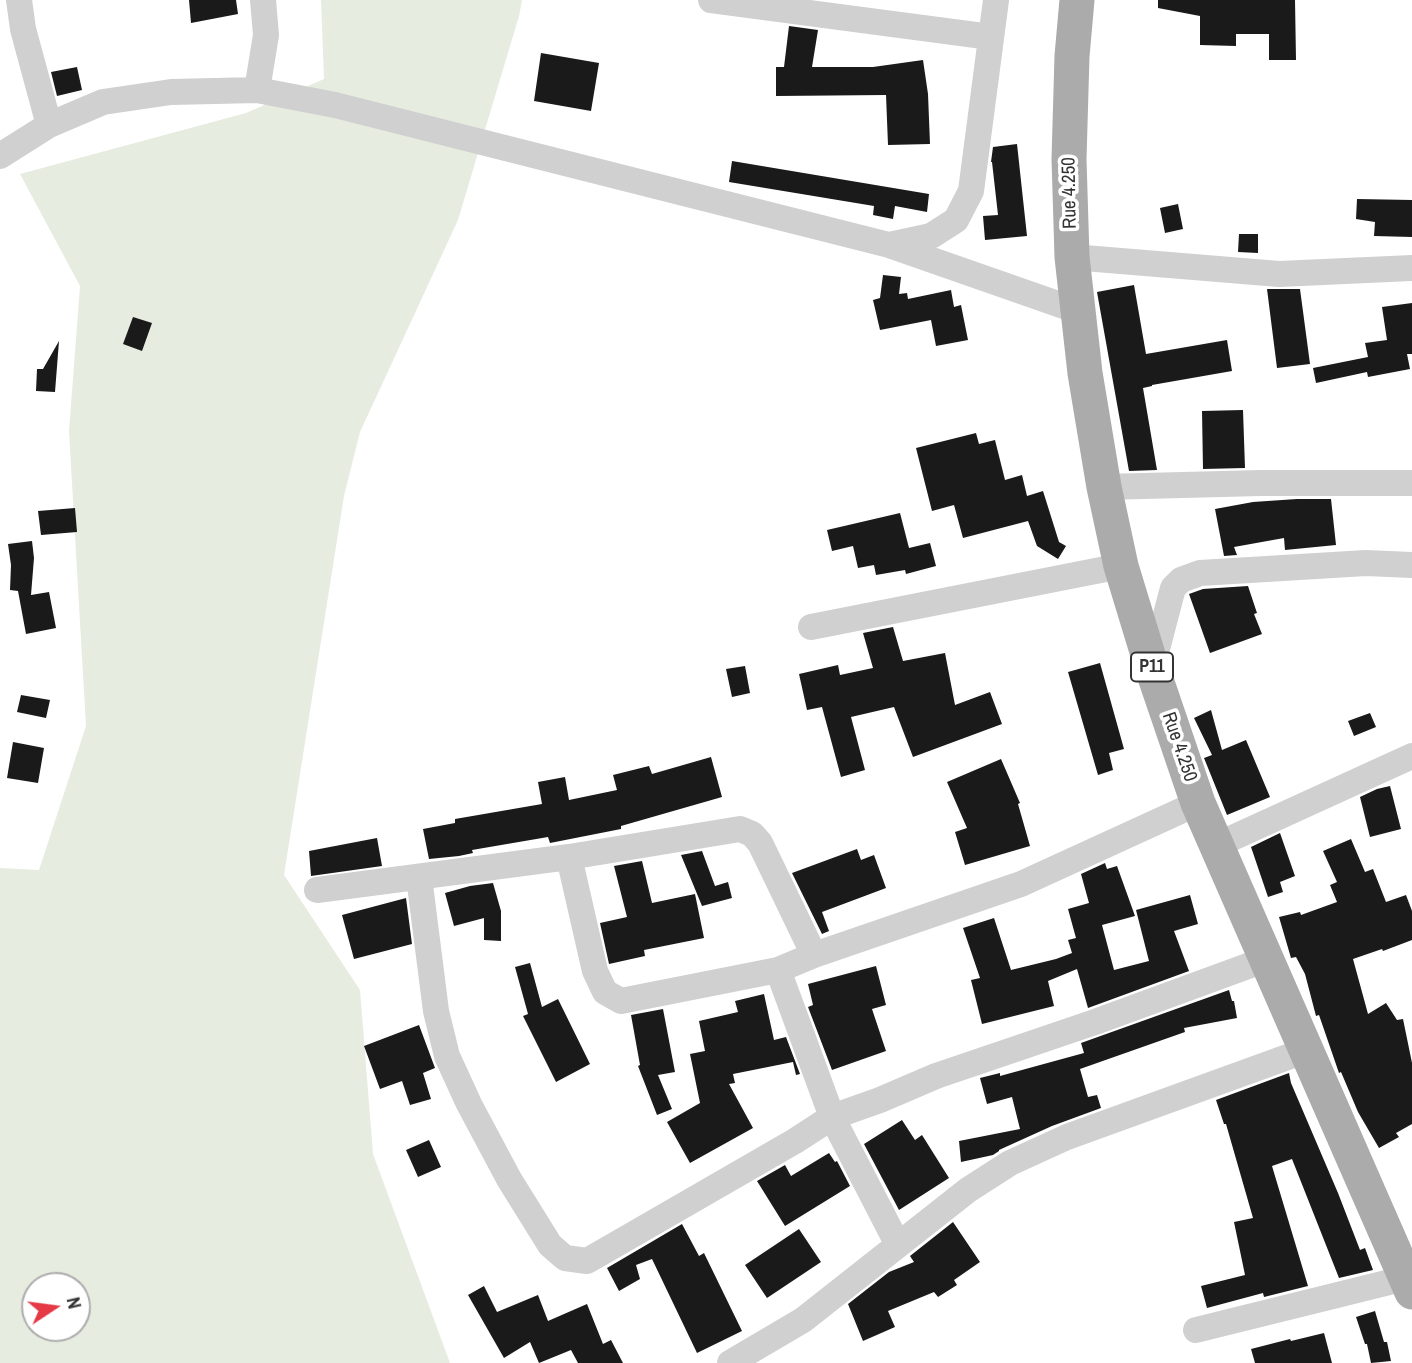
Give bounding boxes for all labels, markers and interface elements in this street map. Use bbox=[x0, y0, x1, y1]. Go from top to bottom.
street label: Rue 4.250 bbox=[1058, 157, 1082, 229]
road number: P11 bbox=[1131, 652, 1173, 682]
street label: Rue 4.250 bbox=[1157, 709, 1201, 785]
north arrow bbox=[21, 1272, 91, 1342]
text: N bbox=[61, 1294, 88, 1311]

